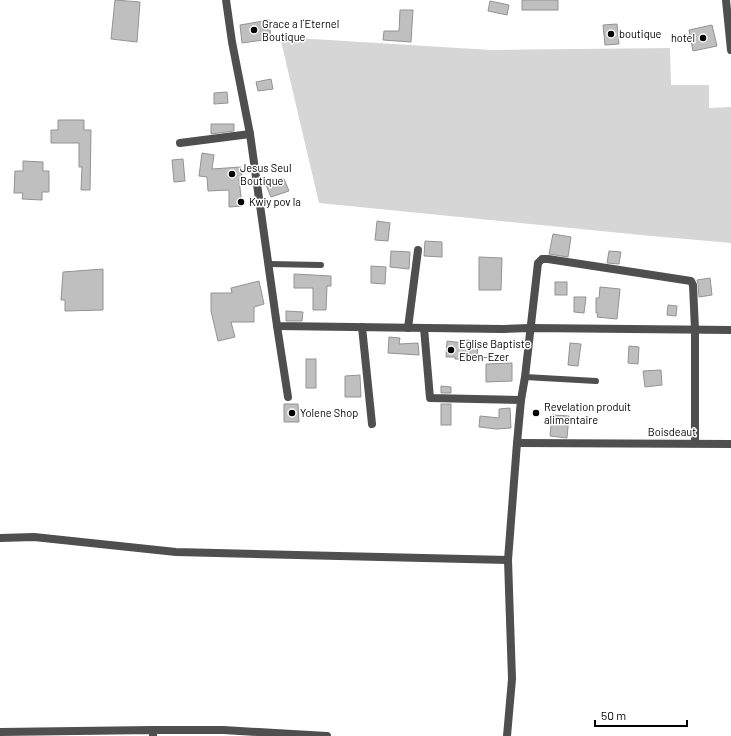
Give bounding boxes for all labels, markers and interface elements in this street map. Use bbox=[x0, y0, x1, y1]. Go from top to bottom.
place label: Grace a l´Eternel Boutique bbox=[262, 17, 339, 43]
marker: Grace a l´Eternel Boutique bbox=[249, 25, 259, 35]
place label: boutique bbox=[619, 27, 662, 40]
marker: boutique bbox=[606, 29, 616, 39]
place label: hotel bbox=[671, 31, 695, 44]
marker: hotel bbox=[698, 33, 708, 43]
place label: Jesus Seul Boutique bbox=[240, 161, 292, 187]
marker: Jesus Seul Boutique bbox=[227, 169, 237, 179]
place label: Kwiy pov la bbox=[249, 195, 301, 208]
marker: Kwiy pov la bbox=[236, 197, 246, 207]
place label: Eglise Baptiste Eben-Ezer bbox=[459, 337, 531, 363]
marker: Eglise Baptiste Eben-Ezer bbox=[446, 345, 456, 355]
place label: Revelation produit alimentaire bbox=[544, 400, 631, 426]
place label: Yolene Shop bbox=[300, 406, 358, 419]
marker: Yolene Shop bbox=[287, 408, 297, 418]
marker: Revelation produit alimentaire bbox=[531, 408, 541, 418]
street label: Boisdeaut bbox=[648, 425, 696, 438]
scale bar bbox=[595, 702, 687, 728]
text: 50 m bbox=[601, 708, 626, 722]

